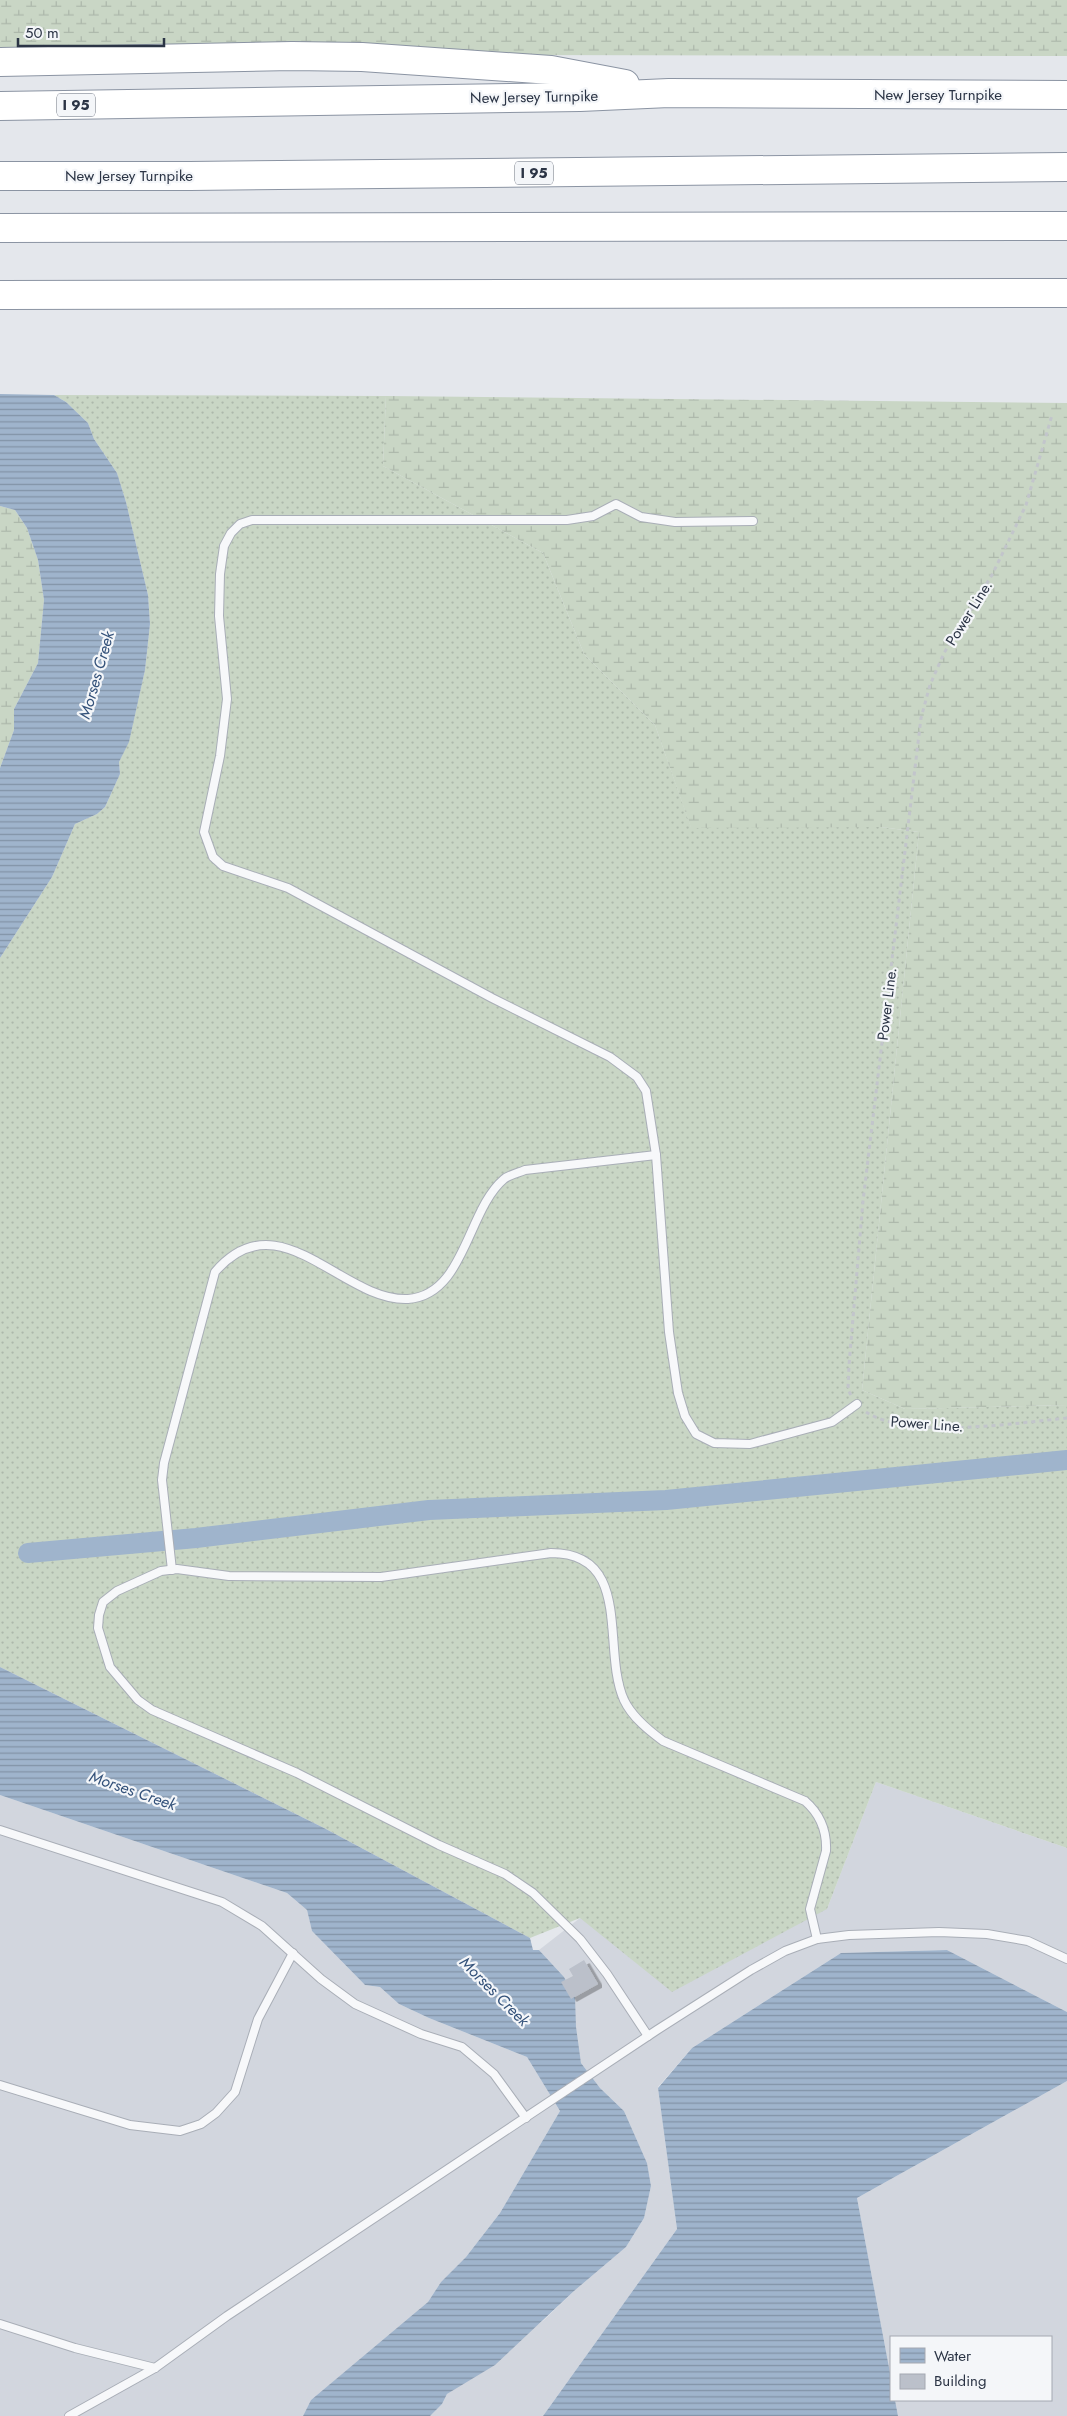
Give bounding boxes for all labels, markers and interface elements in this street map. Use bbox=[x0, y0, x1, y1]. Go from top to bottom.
scale bar bbox=[18, 15, 164, 47]
text: 50 m bbox=[25, 22, 59, 44]
street label: New Jersey Turnpike bbox=[874, 84, 1002, 106]
street label: New Jersey Turnpike bbox=[470, 85, 599, 109]
road number: I 95 bbox=[57, 94, 95, 116]
road number: I 95 bbox=[515, 162, 553, 184]
street label: New Jersey Turnpike bbox=[65, 165, 193, 187]
street label: Power Line. bbox=[940, 576, 998, 650]
water label: Morses Creek bbox=[73, 627, 120, 722]
street label: Power Line. bbox=[872, 966, 902, 1042]
street label: Power Line. bbox=[890, 1410, 964, 1438]
water label: Morses Creek bbox=[86, 1765, 180, 1816]
water label: Morses Creek bbox=[455, 1951, 536, 2032]
legend bbox=[890, 2336, 1052, 2401]
text: Water bbox=[934, 2345, 972, 2367]
text: Building bbox=[934, 2370, 986, 2392]

